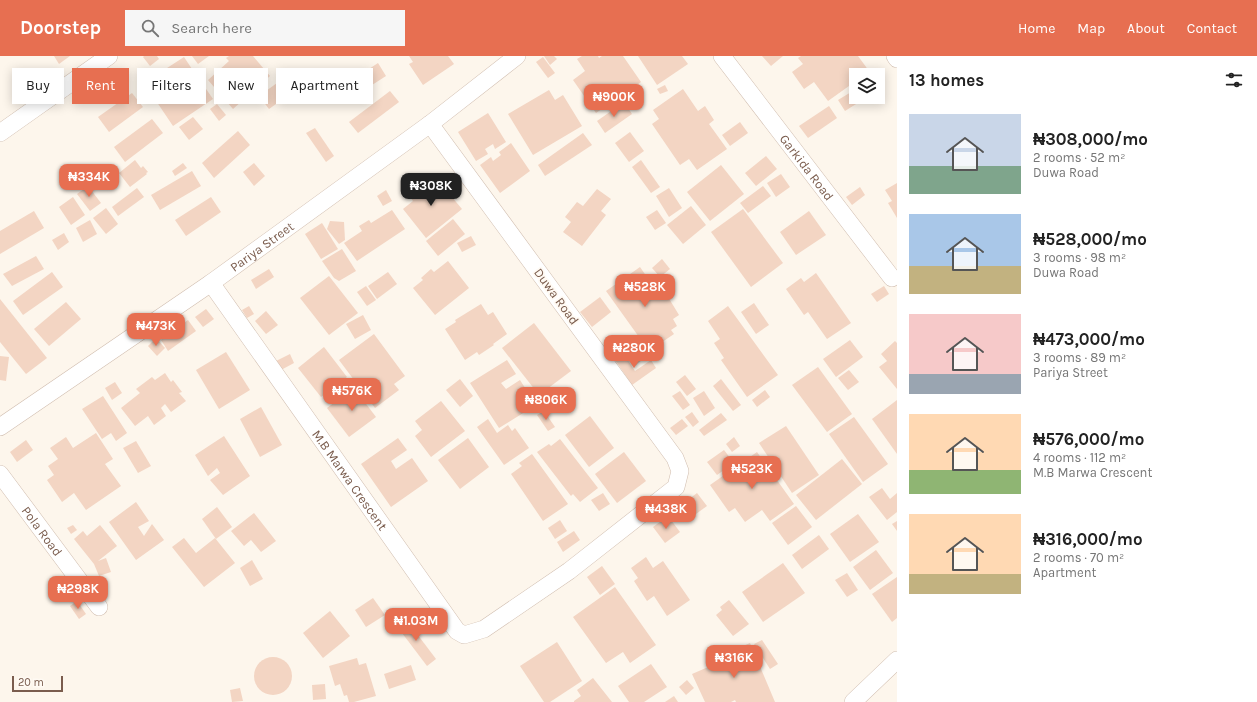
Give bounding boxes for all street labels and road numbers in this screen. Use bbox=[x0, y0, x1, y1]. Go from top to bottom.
street label: Garkida Road bbox=[777, 131, 837, 204]
street label: Pariya Street bbox=[227, 218, 297, 275]
street label: Duwa Road bbox=[531, 265, 582, 327]
street label: M.B Marwa Crescent bbox=[309, 427, 390, 533]
street label: Pola Road bbox=[19, 503, 65, 559]

